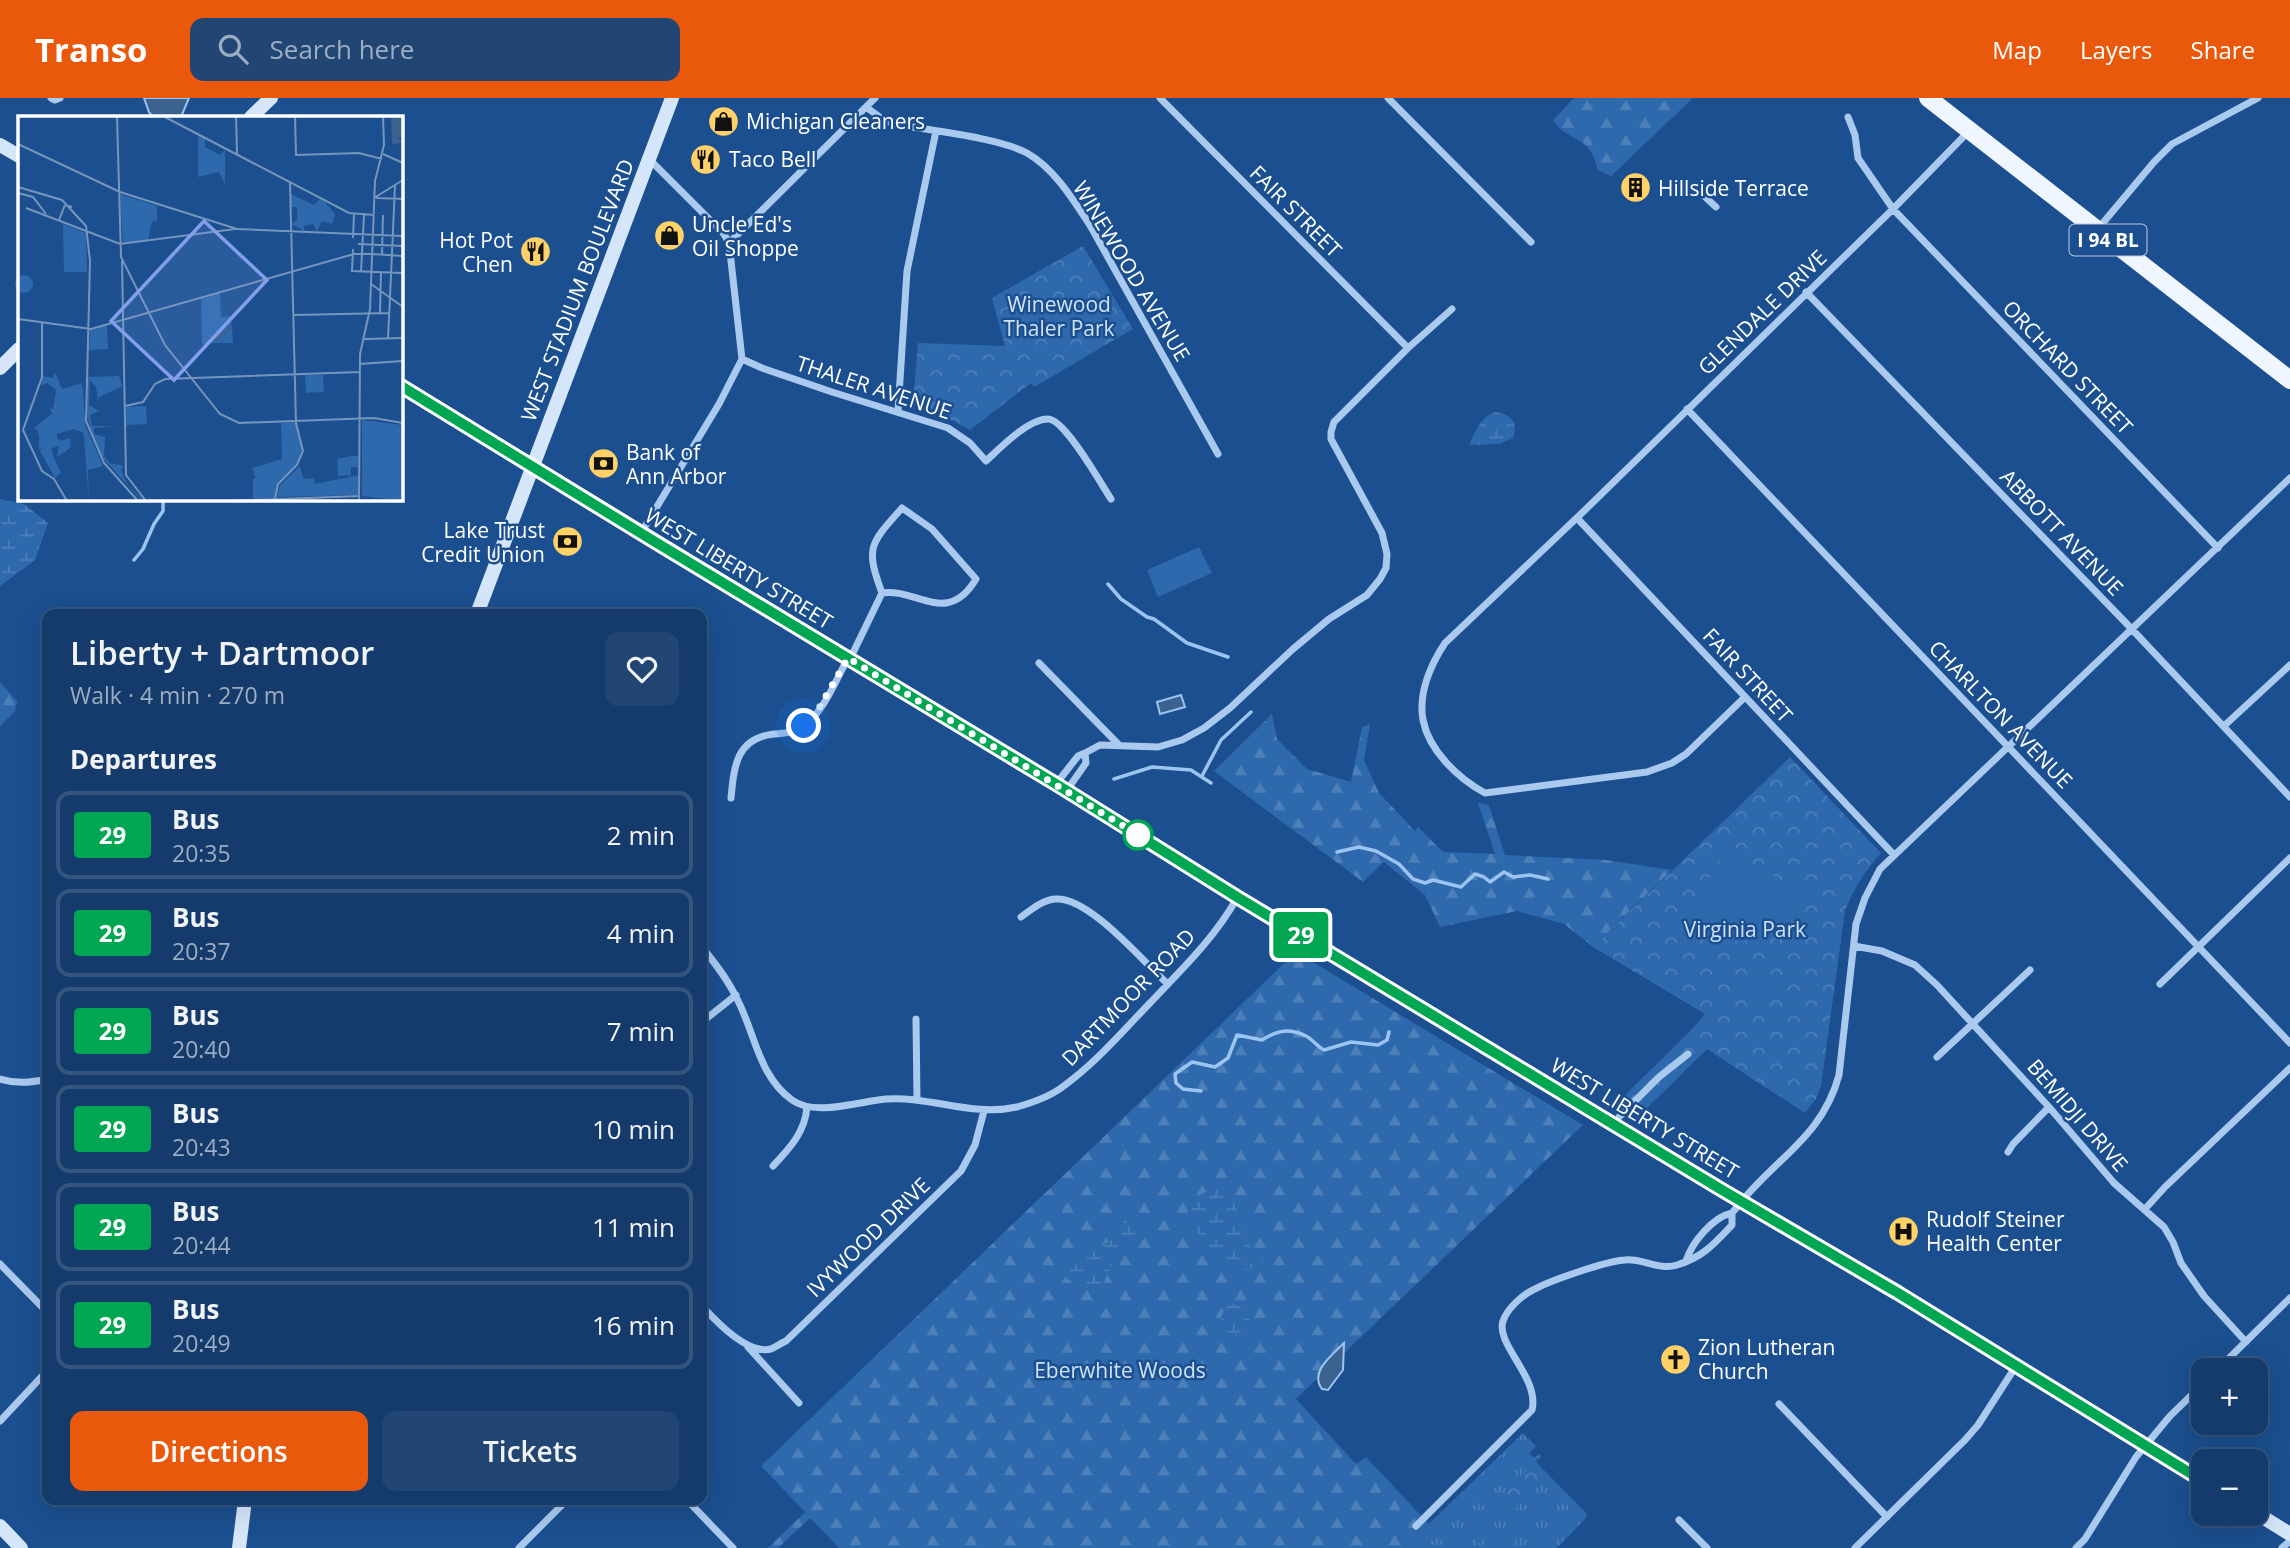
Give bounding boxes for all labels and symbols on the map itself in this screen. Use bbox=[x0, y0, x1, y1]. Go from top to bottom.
shop icon: Michigan Cleaners bbox=[706, 104, 740, 138]
place label: Michigan Cleaners bbox=[746, 107, 925, 135]
inset map bbox=[18, 116, 402, 500]
restaurant icon: Taco Bell bbox=[689, 142, 723, 176]
place label: Taco Bell bbox=[729, 145, 816, 173]
street label: WEST STADIUM BOULEVARD bbox=[514, 155, 640, 425]
street label: FAIR STREET bbox=[1244, 159, 1348, 263]
building icon: Hillside Terrace bbox=[1618, 171, 1652, 205]
place label: Hillside Terrace bbox=[1658, 174, 1809, 202]
street label: WINEWOOD AVENUE bbox=[1067, 176, 1197, 366]
place label: Uncle Ed's Oil Shoppe bbox=[692, 210, 799, 262]
shop icon: Uncle Ed's Oil Shoppe bbox=[652, 219, 686, 253]
road number: I 94 BL bbox=[2070, 224, 2146, 256]
place label: Hot Pot Chen bbox=[439, 226, 513, 278]
restaurant icon: Hot Pot Chen bbox=[519, 235, 553, 269]
street label: GLENDALE DRIVE bbox=[1692, 243, 1832, 381]
park label: Winewood Thaler Park bbox=[1003, 290, 1115, 342]
street label: ORCHARD STREET bbox=[1997, 294, 2139, 440]
street label: THALER AVENUE bbox=[793, 349, 955, 425]
place label: Bank of Ann Arbor bbox=[626, 438, 727, 490]
bank icon: Bank of Ann Arbor bbox=[586, 447, 620, 481]
street label: ABBOTT AVENUE bbox=[1994, 463, 2130, 601]
street label: WEST LIBERTY STREET bbox=[640, 501, 838, 635]
place label: Lake Trust Credit Union bbox=[421, 516, 545, 568]
bank icon: Lake Trust Credit Union bbox=[551, 525, 585, 559]
street label: FAIR STREET bbox=[1697, 622, 1799, 729]
street label: CHARLTON AVENUE bbox=[1923, 634, 2079, 794]
your location bbox=[786, 708, 821, 743]
unlabelled marker bbox=[1123, 820, 1153, 850]
line badge: 29 bbox=[1270, 912, 1332, 958]
park label: Virginia Park bbox=[1684, 915, 1806, 943]
street label: DARTMOOR ROAD bbox=[1055, 922, 1201, 1072]
street label: WEST LIBERTY STREET bbox=[1546, 1051, 1744, 1185]
street label: BEMIDJI DRIVE bbox=[2021, 1053, 2135, 1177]
street label: IVYWOOD DRIVE bbox=[800, 1171, 936, 1303]
place label: Rudolf Steiner Health Center bbox=[1926, 1205, 2065, 1257]
hospital icon: Rudolf Steiner Health Center bbox=[1886, 1214, 1920, 1248]
place label: Zion Lutheran Church bbox=[1698, 1333, 1835, 1385]
church icon: Zion Lutheran Church bbox=[1658, 1342, 1692, 1376]
park label: Eberwhite Woods bbox=[1034, 1356, 1206, 1384]

